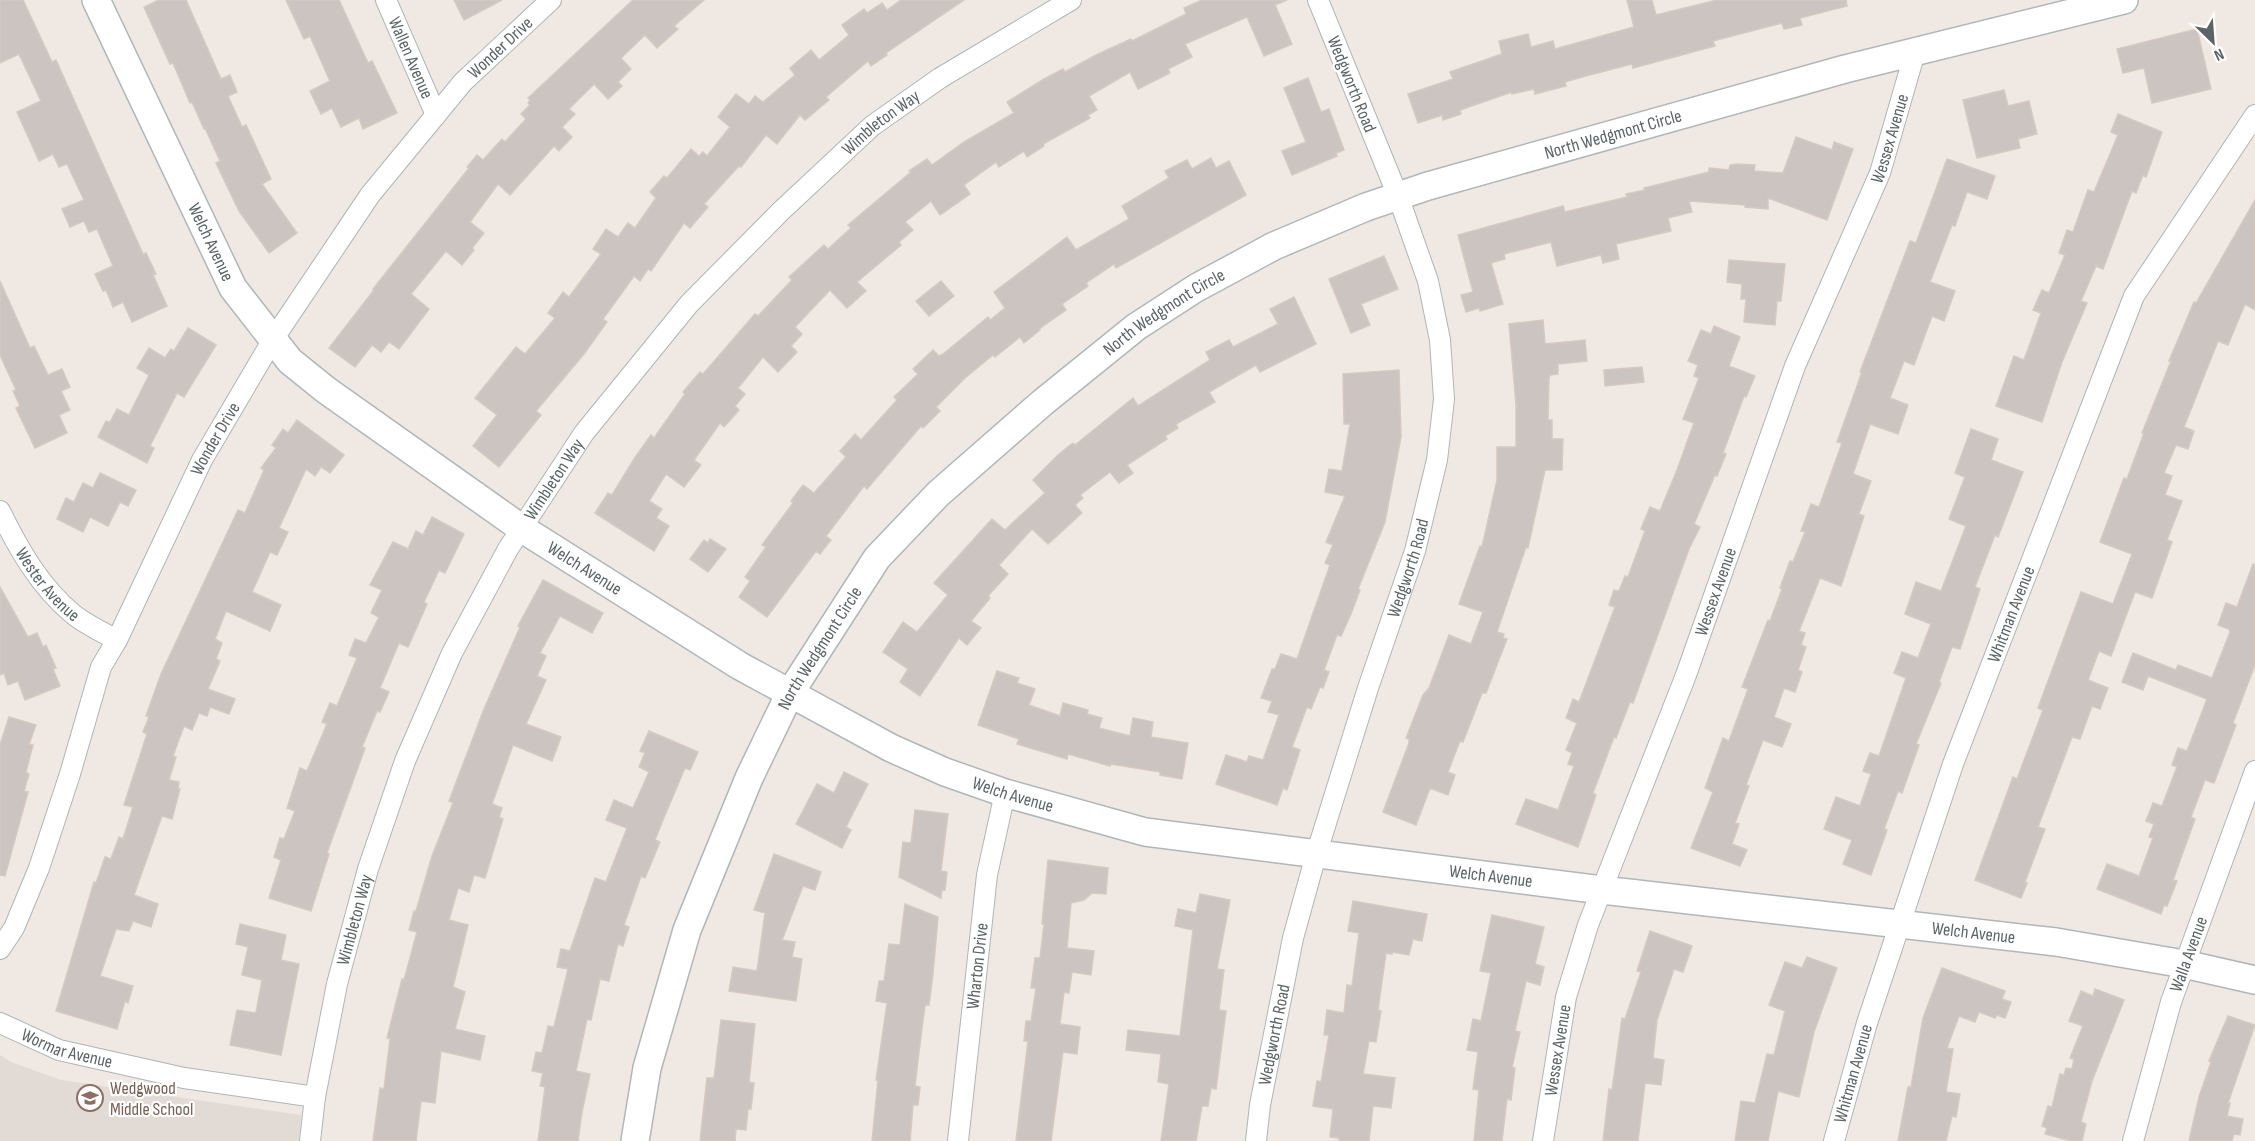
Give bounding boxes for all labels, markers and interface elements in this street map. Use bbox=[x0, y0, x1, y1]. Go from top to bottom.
north arrow bbox=[2183, 12, 2243, 72]
street label: Wonder Drive bbox=[464, 13, 537, 83]
street label: Wallen Avenue bbox=[384, 14, 438, 102]
street label: Wedgworth Road bbox=[1323, 33, 1380, 135]
text: N bbox=[2211, 44, 2227, 65]
street label: Wimbleton Way bbox=[838, 86, 924, 160]
street label: Wessex Avenue bbox=[1867, 92, 1913, 187]
street label: North Wedgmont Circle bbox=[1542, 105, 1684, 164]
street label: Welch Avenue bbox=[183, 200, 238, 285]
street label: North Wedgmont Circle bbox=[1099, 265, 1228, 360]
street label: Wonder Drive bbox=[186, 399, 245, 479]
street label: Wimbleton Way bbox=[520, 435, 588, 524]
street label: Wedgworth Road bbox=[1383, 517, 1433, 620]
street label: Welch Avenue bbox=[543, 537, 626, 600]
street label: Wester Avenue bbox=[11, 544, 84, 626]
street label: Wessex Avenue bbox=[1691, 545, 1741, 639]
street label: Whitman Avenue bbox=[1983, 563, 2039, 666]
street label: North Wedgmont Circle bbox=[774, 583, 867, 713]
street label: Welch Avenue bbox=[969, 772, 1056, 817]
street label: Welch Avenue bbox=[1448, 861, 1534, 892]
street label: Wimbleton Way bbox=[333, 872, 377, 968]
street label: Walla Avenue bbox=[2166, 914, 2212, 995]
street label: Welch Avenue bbox=[1931, 918, 2016, 948]
street label: Wharton Drive bbox=[962, 922, 993, 1010]
street label: Wedgworth Road bbox=[1254, 982, 1295, 1087]
street label: Wessex Avenue bbox=[1540, 1003, 1576, 1097]
street label: Whitman Avenue bbox=[1830, 1022, 1877, 1125]
street label: Wormar Avenue bbox=[18, 1024, 114, 1073]
place label: Wedgwood Middle School bbox=[110, 1078, 193, 1120]
school or university icon: Wedgwood Middle School bbox=[75, 1083, 105, 1113]

